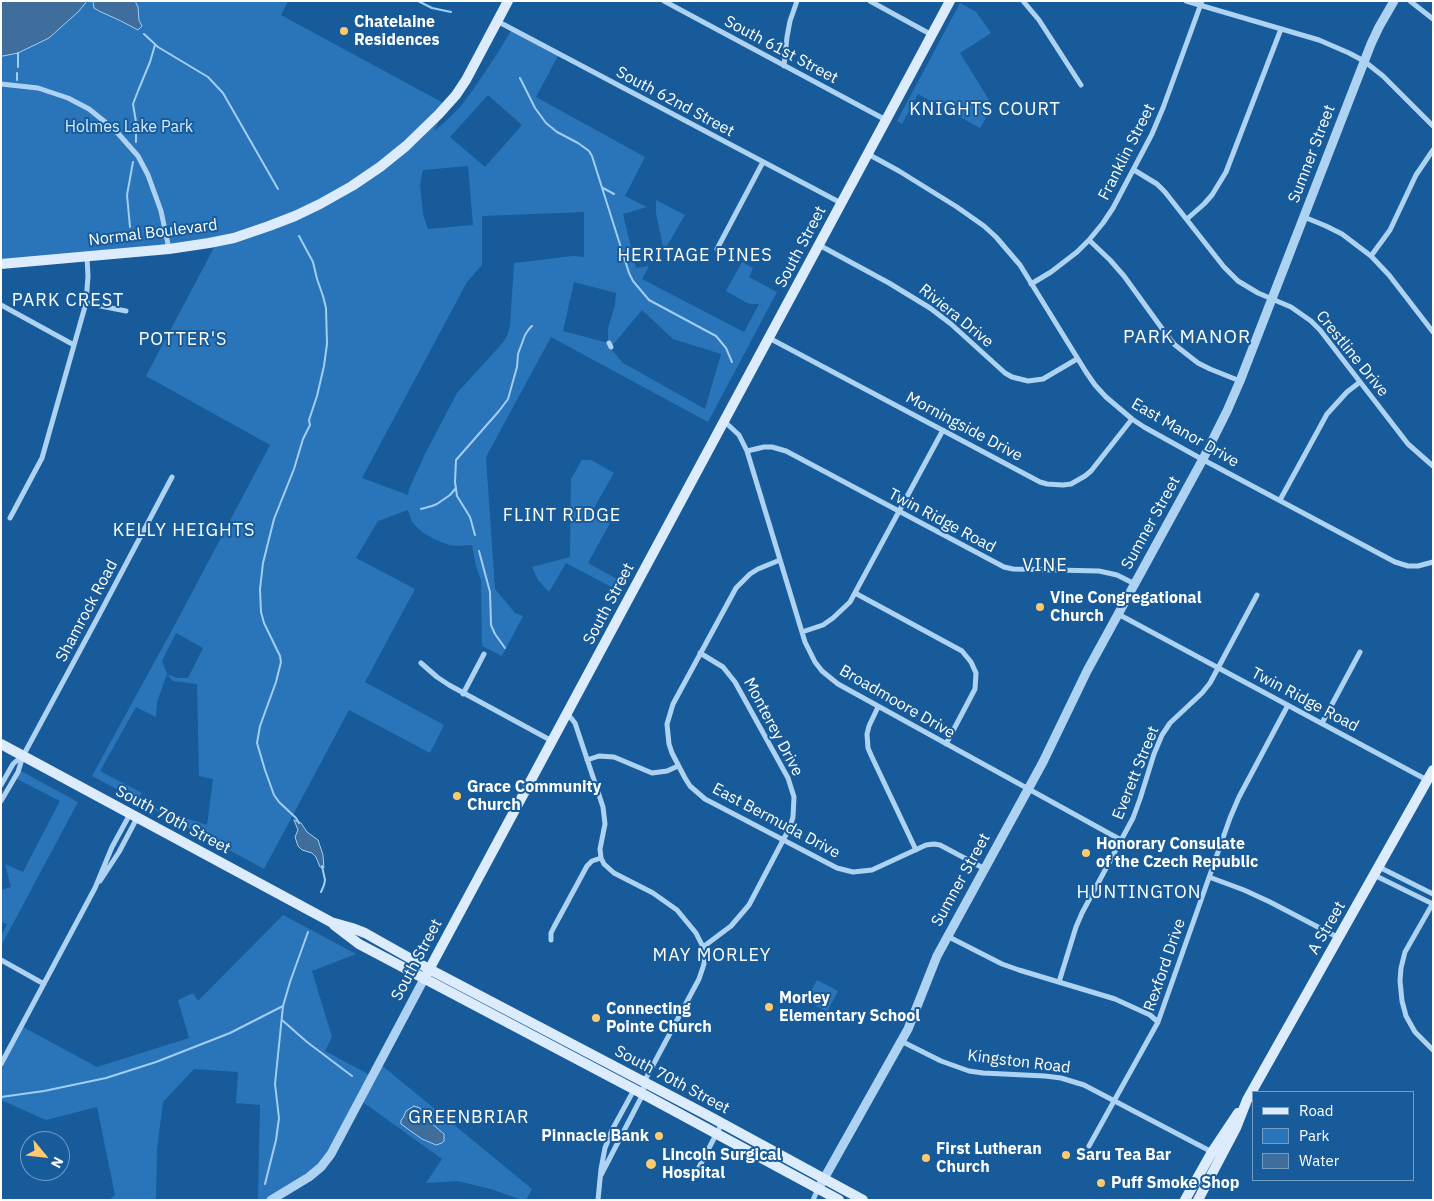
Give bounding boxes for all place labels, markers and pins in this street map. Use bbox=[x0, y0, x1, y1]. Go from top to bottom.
place label: Chatelaine Residences bbox=[354, 12, 440, 50]
marker: Chatelaine Residences bbox=[338, 25, 350, 37]
place label: Vine Congregational Church bbox=[1050, 588, 1201, 626]
marker: Vine Congregational Church bbox=[1034, 601, 1046, 613]
place label: Grace Community Church bbox=[467, 777, 601, 815]
marker: Grace Community Church bbox=[451, 790, 463, 802]
place label: Honorary Consulate of the Czech Republic bbox=[1096, 834, 1258, 872]
marker: Honorary Consulate of the Czech Republic bbox=[1080, 847, 1092, 859]
place label: Morley Elementary School bbox=[779, 988, 920, 1026]
place label: Connecting Pointe Church bbox=[606, 999, 712, 1037]
marker: Morley Elementary School bbox=[763, 1001, 775, 1013]
marker: Connecting Pointe Church bbox=[590, 1012, 602, 1024]
place label: Pinnacle Bank bbox=[541, 1126, 649, 1146]
marker: Pinnacle Bank bbox=[653, 1130, 665, 1142]
place label: First Lutheran Church bbox=[936, 1139, 1042, 1177]
place label: Lincoln Surgical Hospital bbox=[662, 1145, 781, 1183]
place label: Saru Tea Bar bbox=[1076, 1145, 1171, 1165]
marker: Saru Tea Bar bbox=[1060, 1149, 1072, 1161]
marker: First Lutheran Church bbox=[920, 1152, 932, 1164]
marker: Lincoln Surgical Hospital bbox=[644, 1157, 658, 1171]
place label: Puff Smoke Shop bbox=[1111, 1173, 1240, 1193]
marker: Puff Smoke Shop bbox=[1095, 1177, 1107, 1189]

